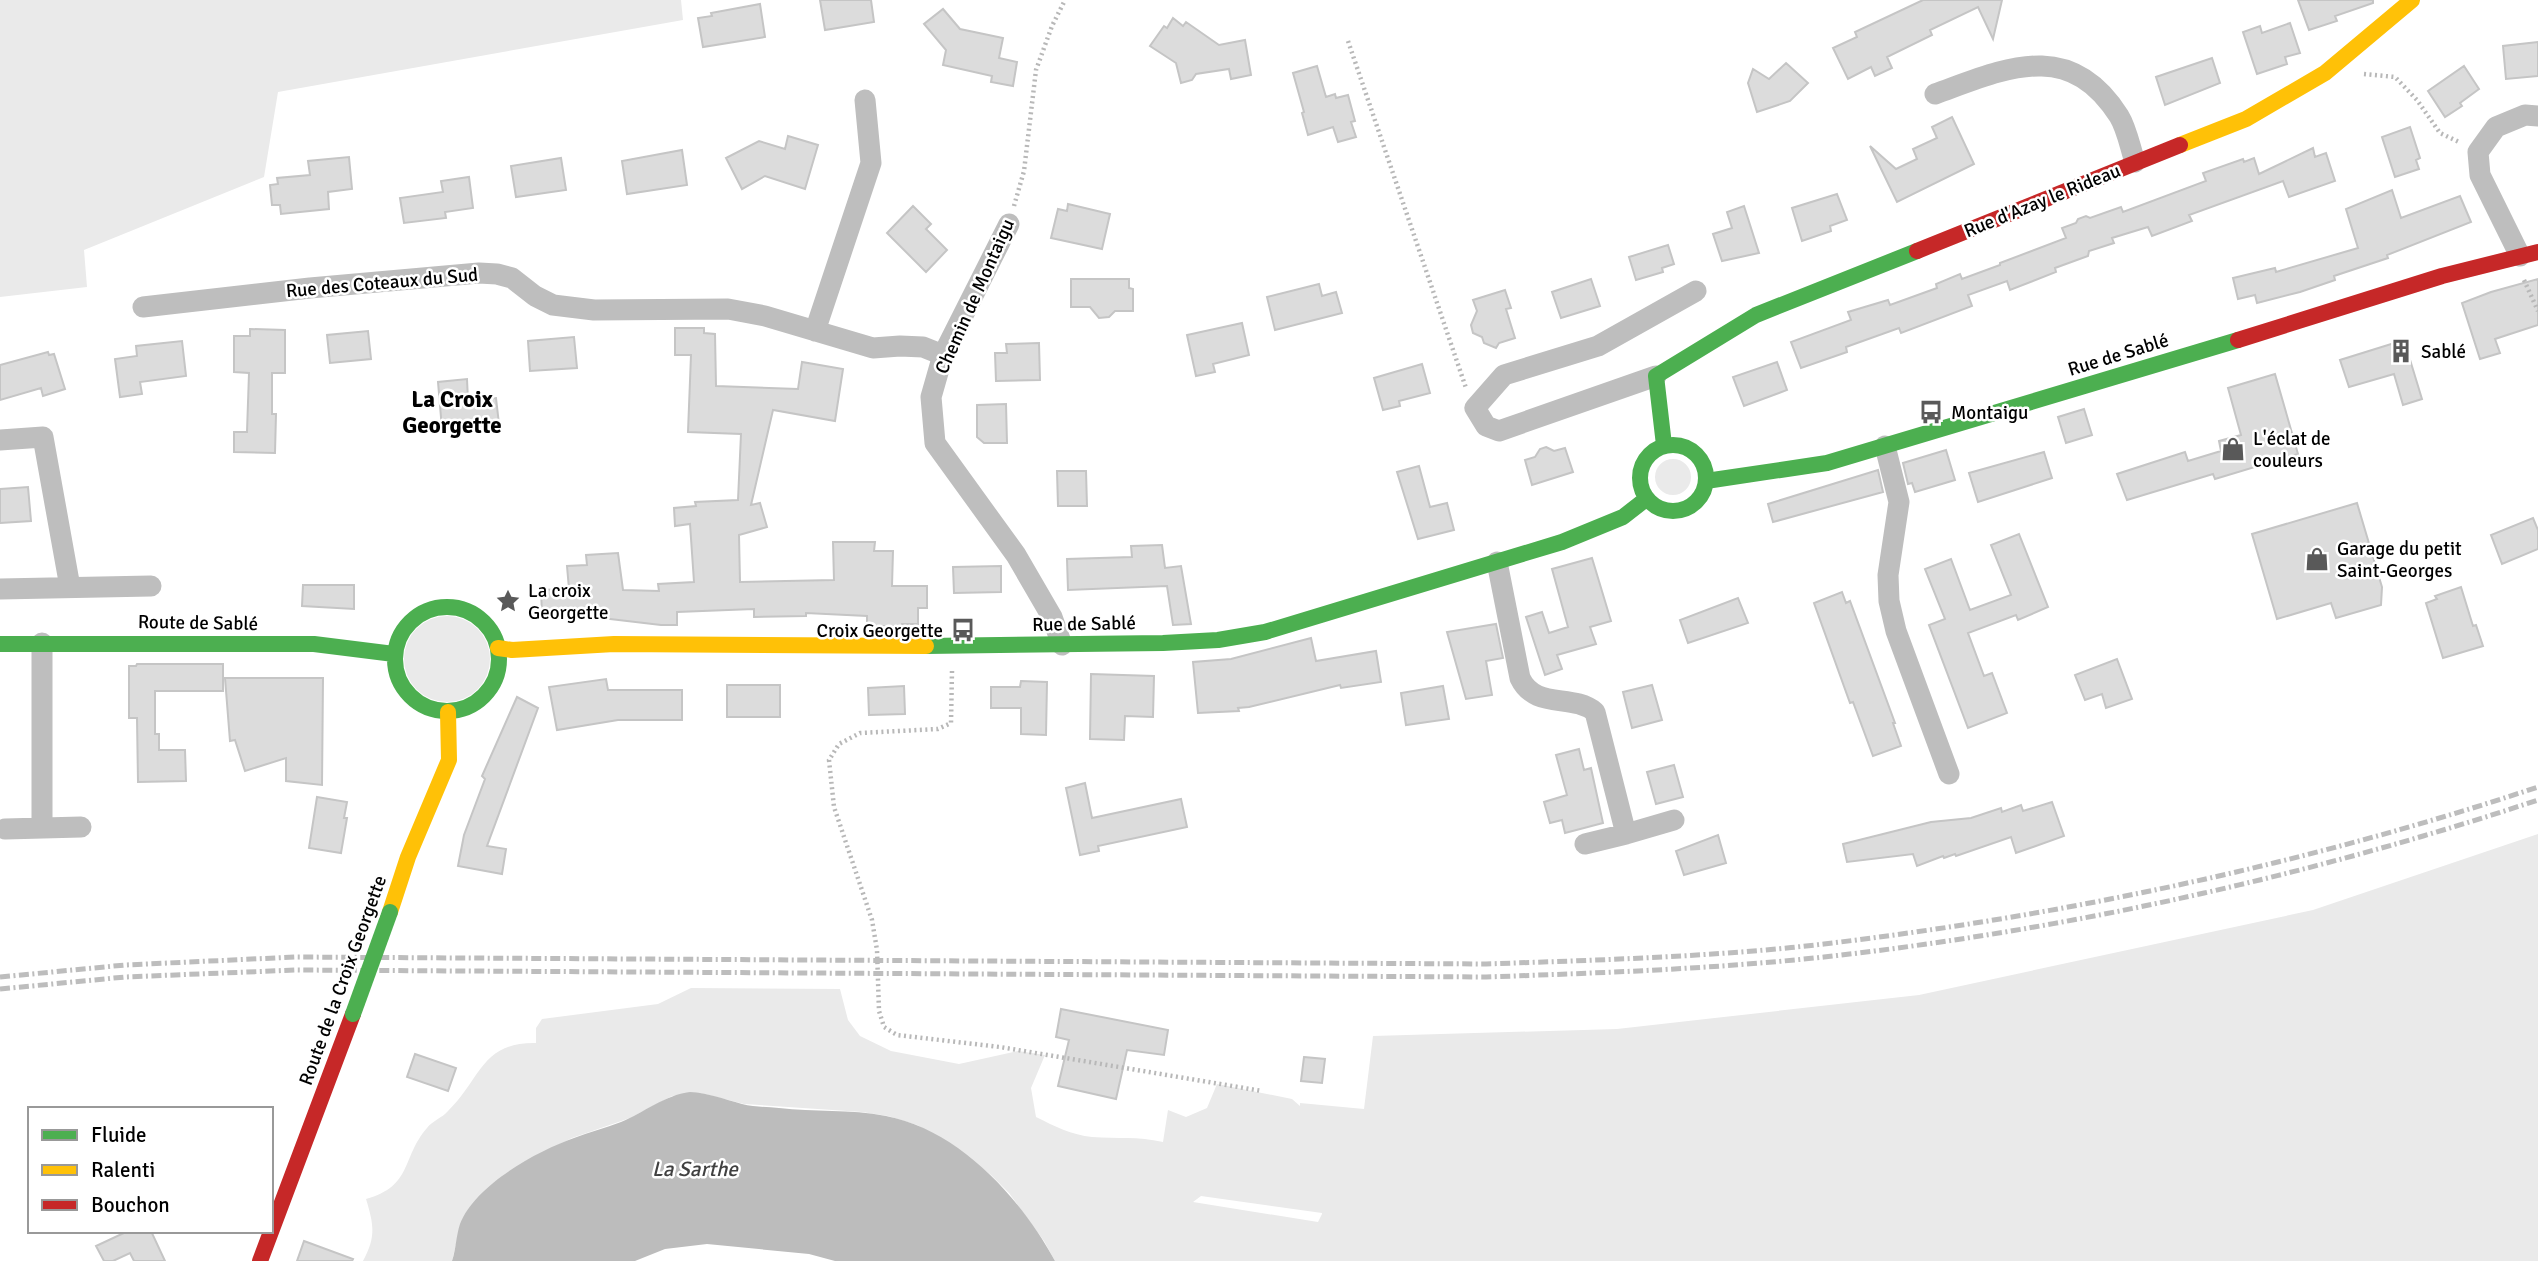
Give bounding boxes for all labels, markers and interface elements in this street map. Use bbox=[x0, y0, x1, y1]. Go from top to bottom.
street label: Rue d'Azay le Rideau bbox=[1961, 159, 2124, 243]
street label: Chemin de Montaigu bbox=[930, 215, 1020, 378]
street label: Rue des Coteaux du Sud bbox=[285, 263, 479, 303]
street label: Rue de Sablé bbox=[2065, 328, 2171, 382]
building icon: Sablé bbox=[2387, 337, 2415, 365]
place label: Sablé bbox=[2421, 340, 2466, 364]
district label: La Croix Georgette bbox=[402, 385, 502, 440]
bus stop icon: Montaigu bbox=[1917, 398, 1945, 426]
place label: Montaigu bbox=[1951, 401, 2028, 425]
place label: L'éclat de couleurs bbox=[2253, 427, 2331, 473]
shop icon: L'éclat de couleurs bbox=[2219, 435, 2247, 463]
place label: Garage du petit Saint-Georges bbox=[2337, 537, 2462, 583]
shop icon: Garage du petit Saint-Georges bbox=[2303, 545, 2331, 573]
place label: La croix Georgette bbox=[528, 579, 609, 625]
place icon: La croix Georgette bbox=[494, 587, 522, 615]
street label: Route de Sablé bbox=[138, 610, 258, 636]
street label: Rue de Sablé bbox=[1032, 611, 1136, 637]
bus stop icon: Croix Georgette bbox=[949, 616, 977, 644]
place label: Croix Georgette bbox=[816, 619, 943, 643]
street label: Route de la Croix Georgette bbox=[294, 872, 392, 1088]
legend bbox=[28, 1107, 273, 1233]
text: Fluide bbox=[91, 1122, 147, 1148]
water label: La Sarthe bbox=[652, 1156, 739, 1182]
text: Ralenti bbox=[91, 1157, 155, 1183]
text: Bouchon bbox=[91, 1192, 170, 1218]

